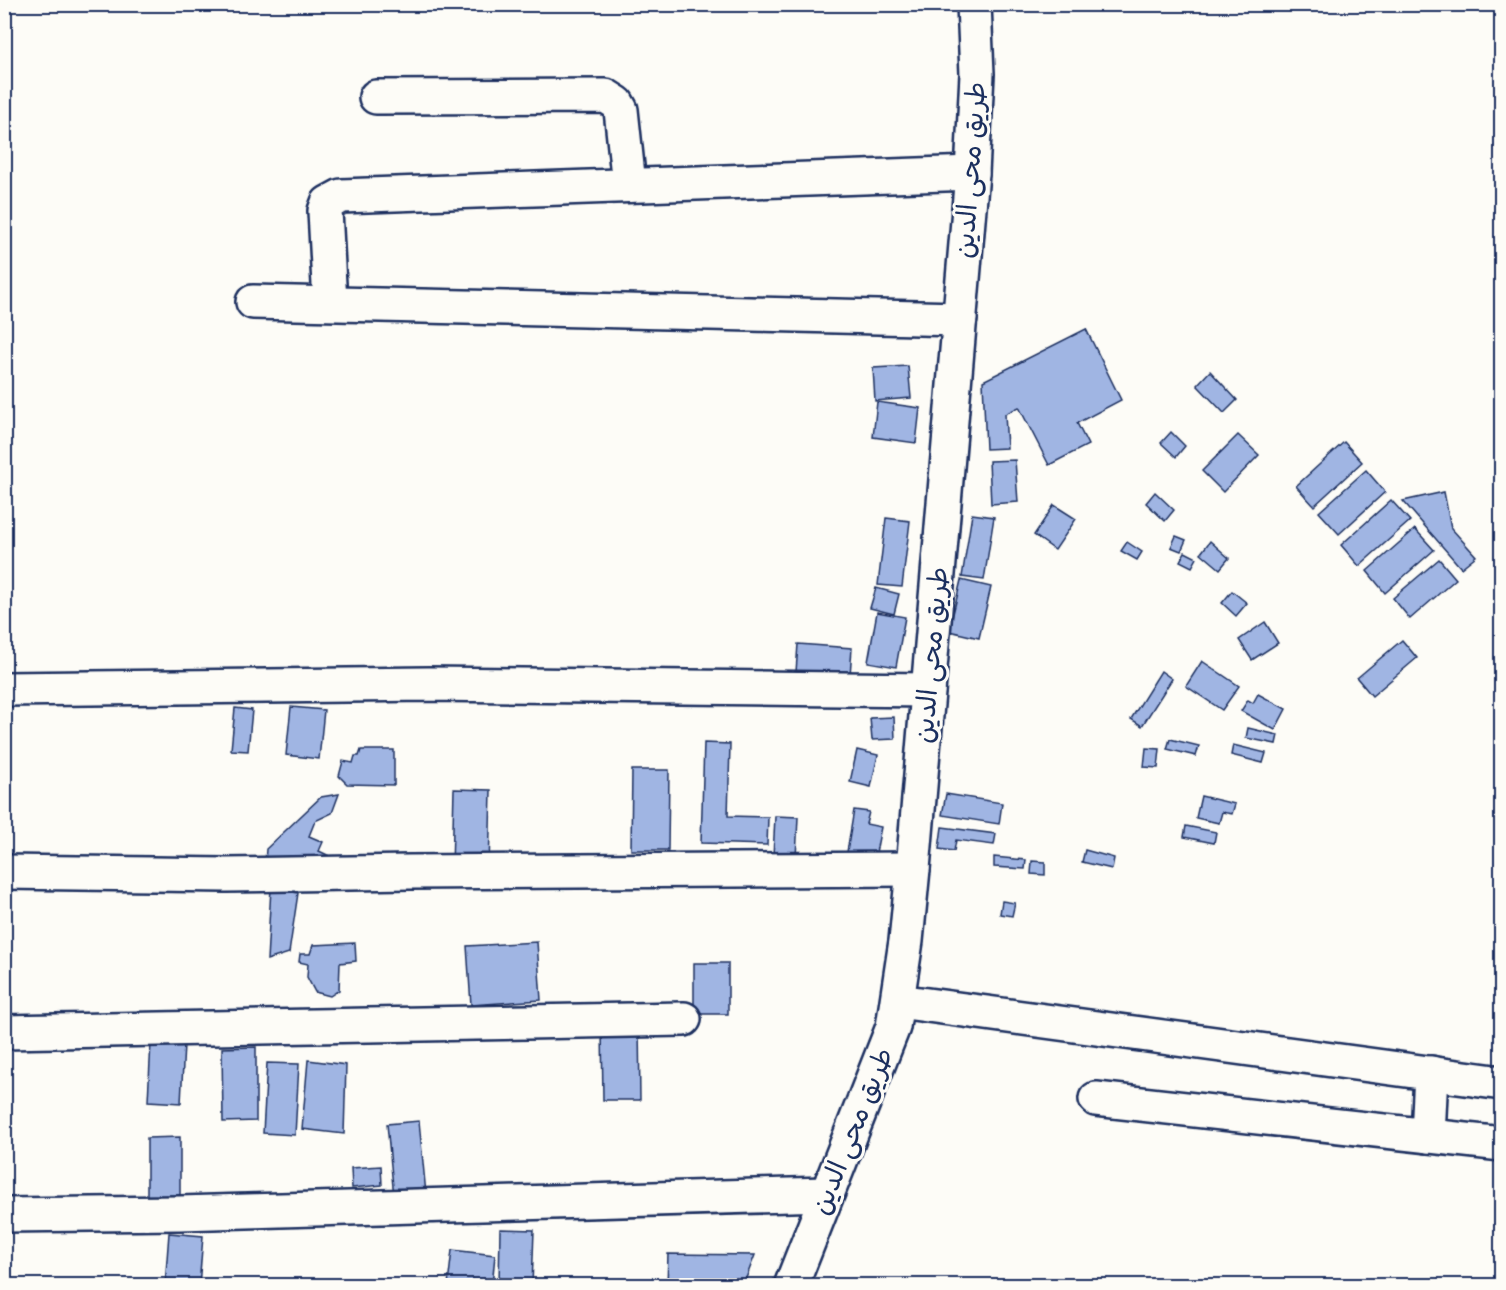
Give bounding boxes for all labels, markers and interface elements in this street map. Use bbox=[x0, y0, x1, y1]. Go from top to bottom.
street label: طريق محى الدين bbox=[947, 80, 998, 260]
street label: طريق محى الدين bbox=[906, 565, 961, 745]
street label: طريق محى الدين bbox=[803, 1043, 906, 1221]

